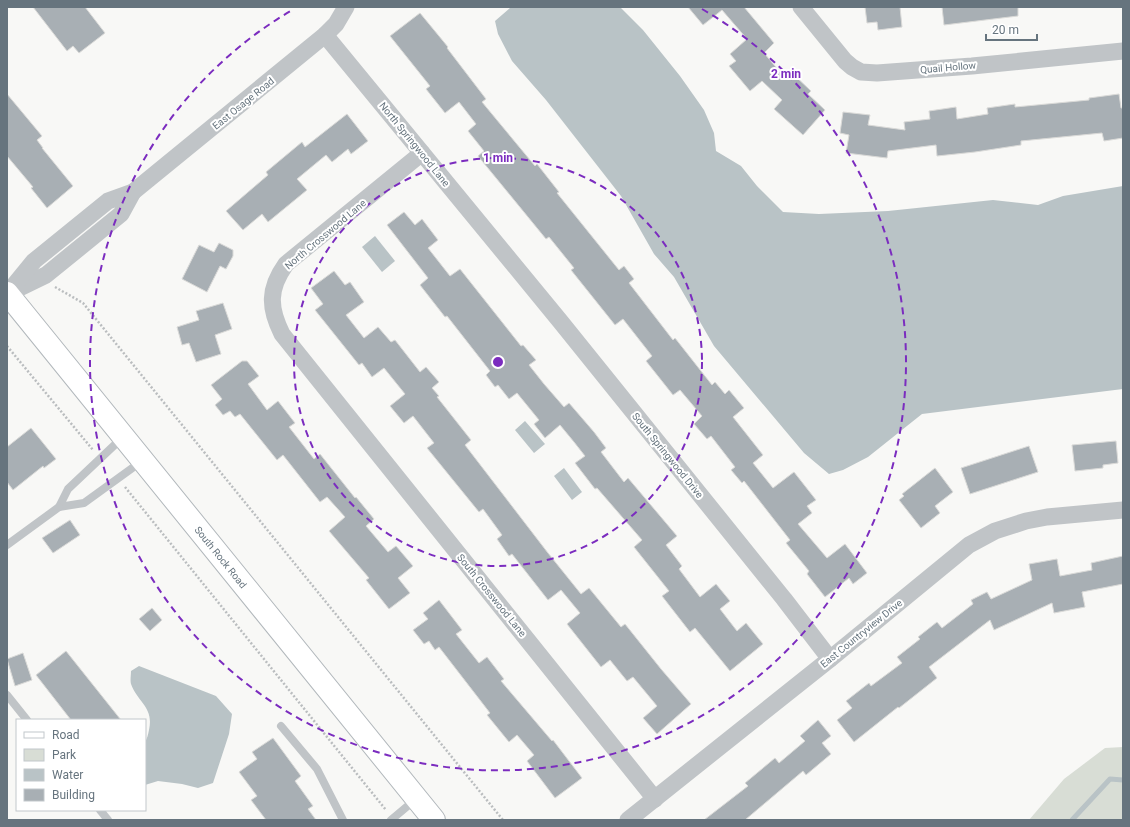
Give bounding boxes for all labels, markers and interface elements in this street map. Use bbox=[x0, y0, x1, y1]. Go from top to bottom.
scale bar bbox=[986, 16, 1037, 42]
text: 20 m bbox=[992, 23, 1019, 37]
street label: Quail Hollow bbox=[920, 60, 977, 75]
text: 2 min bbox=[771, 67, 801, 81]
street label: East Osage Road bbox=[210, 75, 276, 132]
street label: North Springwood Lane bbox=[377, 100, 452, 189]
text: 1 min bbox=[483, 151, 513, 165]
street label: North Crosswood Lane bbox=[283, 197, 368, 271]
centre of rings bbox=[491, 355, 505, 369]
street label: South Springwood Drive bbox=[630, 410, 705, 500]
street label: South Rock Road bbox=[192, 524, 249, 590]
street label: South Crosswood Lane bbox=[455, 552, 528, 639]
street label: East Countryview Drive bbox=[818, 597, 904, 670]
legend bbox=[16, 719, 146, 811]
text: Road bbox=[52, 728, 80, 742]
text: Park bbox=[52, 748, 77, 762]
text: Water bbox=[52, 768, 83, 782]
text: Building bbox=[52, 788, 95, 802]

